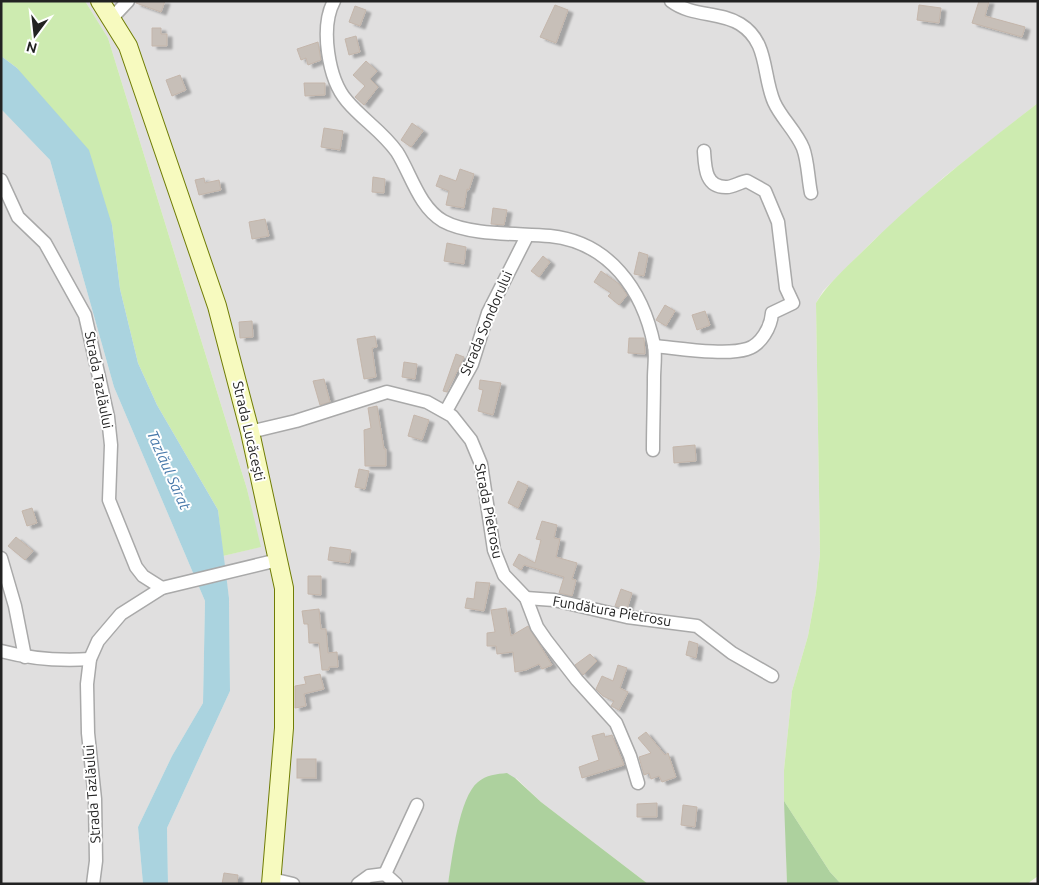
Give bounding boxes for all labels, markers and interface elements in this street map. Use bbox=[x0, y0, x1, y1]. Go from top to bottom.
north arrow bbox=[10, 10, 60, 60]
text: N bbox=[25, 38, 39, 57]
street label: Strada Sondorului bbox=[457, 268, 515, 378]
street label: Strada Tazlăului bbox=[82, 330, 116, 430]
street label: Strada Lucăcești bbox=[230, 380, 268, 482]
water label: Tazlăul Sărat bbox=[144, 428, 194, 512]
street label: Strada Pietrosu bbox=[472, 462, 506, 560]
street label: Fundătura Pietrosu bbox=[551, 593, 673, 629]
street label: Strada Tazlăului bbox=[81, 744, 103, 844]

